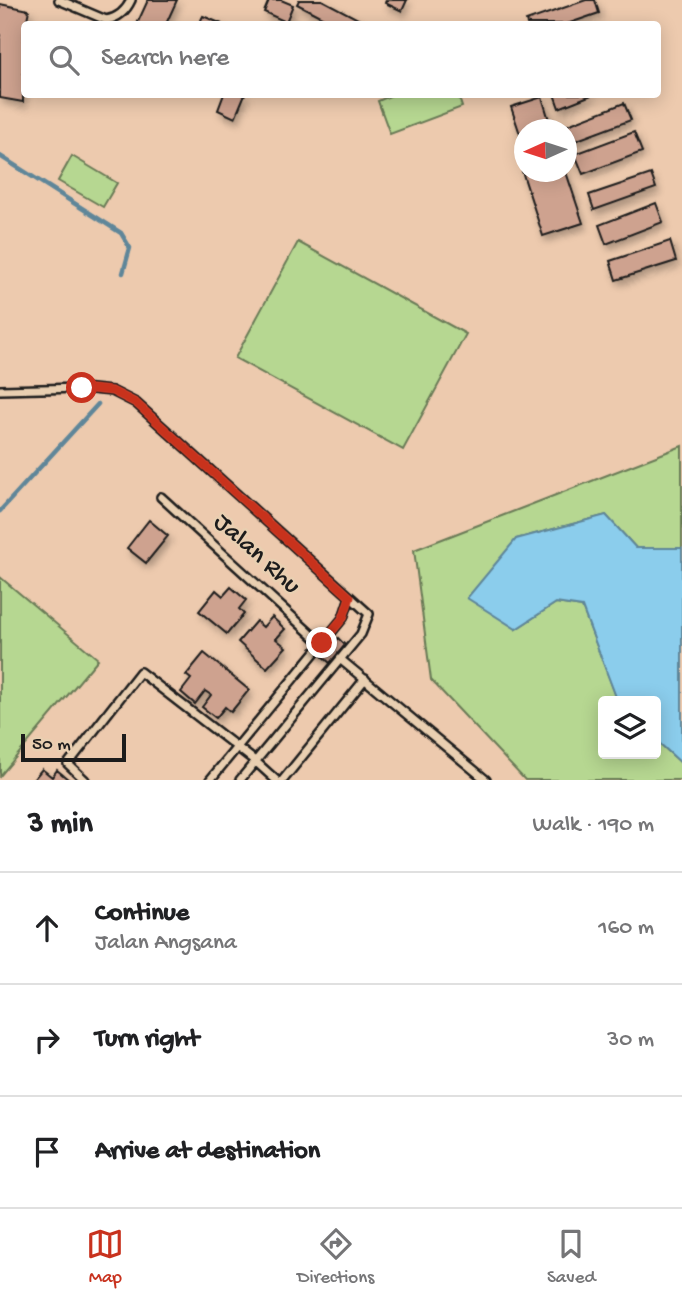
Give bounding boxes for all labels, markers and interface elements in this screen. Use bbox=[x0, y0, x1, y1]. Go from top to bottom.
search box bbox=[21, 21, 661, 98]
icon: search bbox=[45, 41, 83, 79]
text: Search here bbox=[101, 44, 229, 75]
north arrow bbox=[514, 119, 577, 182]
route start bbox=[66, 372, 97, 403]
street label: Jalan Rhu bbox=[206, 508, 306, 602]
route end bbox=[306, 627, 337, 658]
map controls bbox=[598, 696, 661, 759]
button: layers bbox=[598, 696, 661, 759]
scale bar bbox=[21, 731, 126, 763]
text: 50 m bbox=[32, 734, 71, 757]
text: 3 min bbox=[28, 808, 93, 843]
text: Walk · 190 m bbox=[533, 812, 654, 839]
text: Continue bbox=[95, 899, 189, 930]
icon: ahead bbox=[28, 909, 66, 947]
text: 160 m bbox=[598, 915, 654, 942]
text: Jalan Angsana bbox=[95, 930, 237, 957]
icon: right bbox=[28, 1021, 66, 1059]
text: Turn right bbox=[95, 1025, 199, 1056]
text: 30 m bbox=[607, 1027, 654, 1054]
icon: arrive bbox=[28, 1133, 66, 1171]
text: Arrive at destination bbox=[95, 1137, 320, 1168]
tab: Map bbox=[86, 1225, 124, 1290]
tab: Directions bbox=[297, 1225, 374, 1290]
tab: Saved bbox=[547, 1225, 596, 1290]

